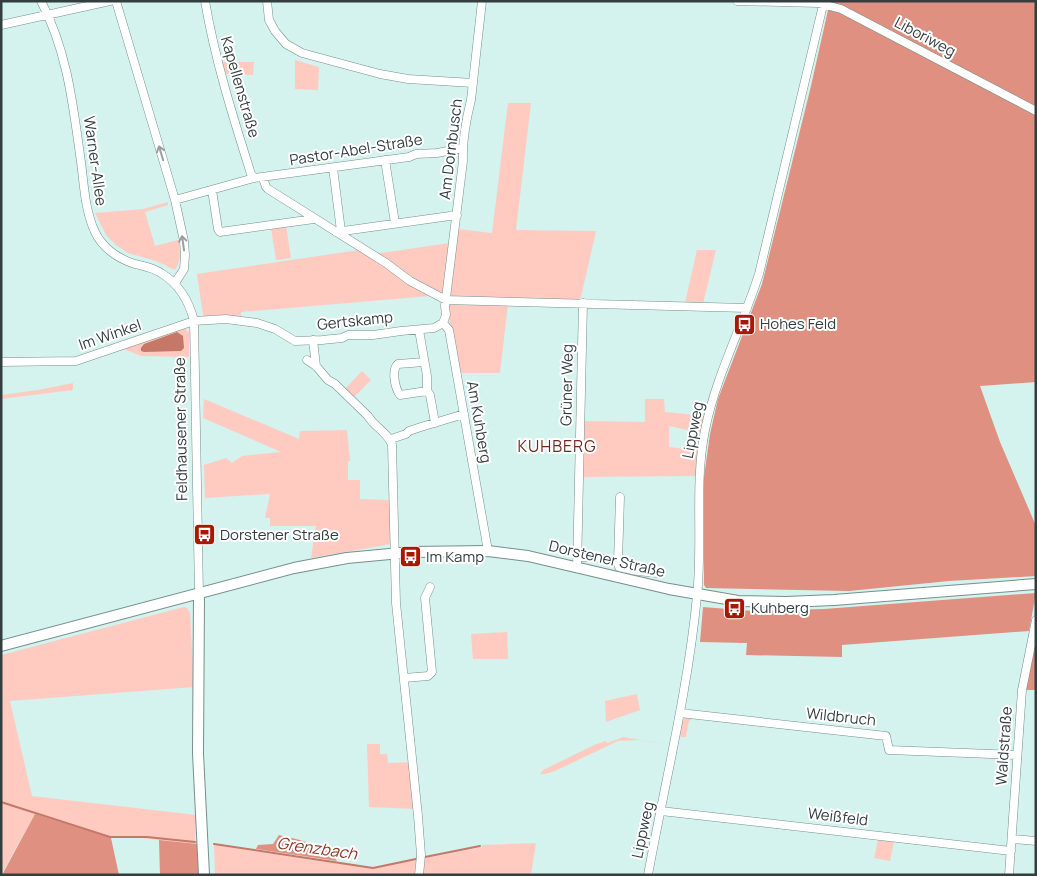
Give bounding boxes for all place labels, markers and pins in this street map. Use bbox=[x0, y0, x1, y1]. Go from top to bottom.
bus stop icon: Hohes Feld bbox=[732, 312, 756, 336]
place label: Hohes Feld bbox=[760, 313, 836, 334]
bus stop icon: Dorstener Straße bbox=[192, 523, 216, 547]
place label: Dorstener Straße bbox=[220, 524, 339, 545]
bus stop icon: Im Kamp bbox=[398, 545, 422, 569]
place label: Im Kamp bbox=[426, 546, 484, 567]
bus stop icon: Kuhberg bbox=[723, 596, 747, 620]
place label: Kuhberg bbox=[751, 597, 809, 618]

